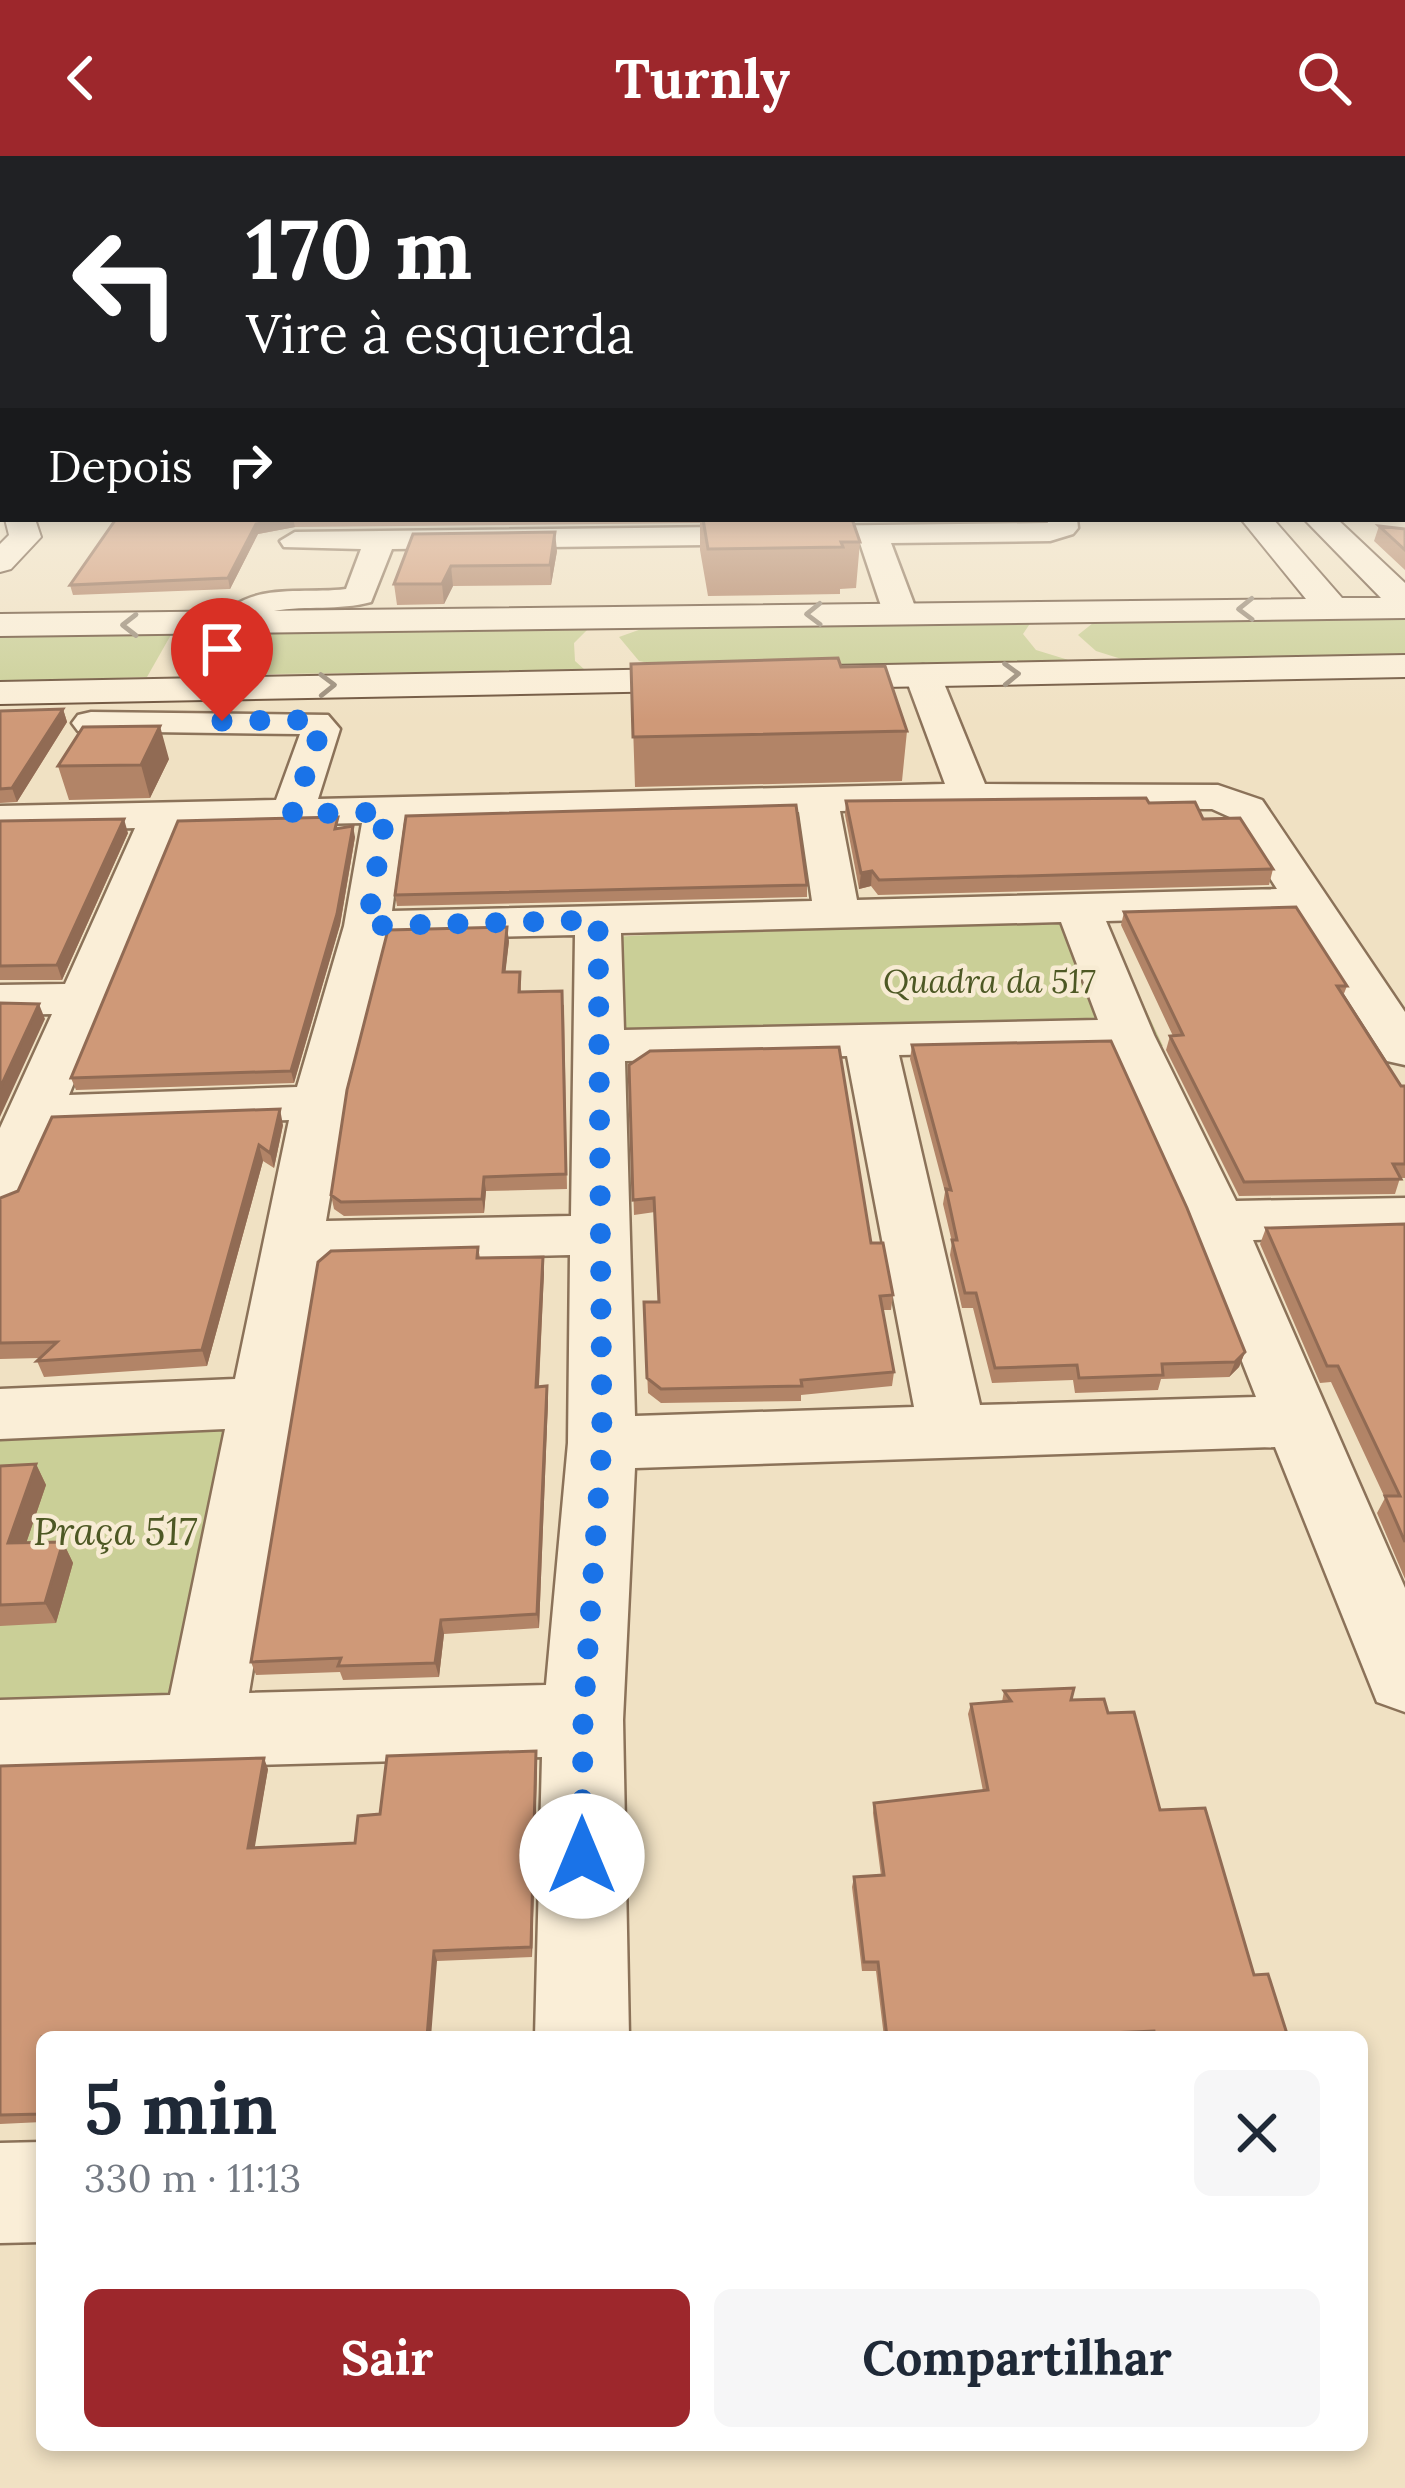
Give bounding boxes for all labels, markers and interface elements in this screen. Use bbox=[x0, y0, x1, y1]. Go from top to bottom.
text: Turnly bbox=[615, 44, 790, 113]
icon: back bbox=[48, 45, 114, 111]
icon: search bbox=[1291, 45, 1357, 111]
text: 170 m bbox=[246, 194, 472, 302]
icon: left bbox=[48, 204, 204, 360]
text: Vire à esquerda bbox=[246, 299, 634, 368]
icon: right bbox=[217, 432, 283, 498]
text: Depois bbox=[48, 437, 193, 494]
one-way arrow bbox=[1236, 596, 1255, 622]
pin bbox=[171, 598, 273, 721]
one-way arrow bbox=[804, 601, 823, 627]
one-way arrow bbox=[120, 612, 138, 638]
icon: arrive bbox=[189, 616, 255, 682]
one-way arrow bbox=[1002, 661, 1021, 687]
one-way arrow bbox=[318, 673, 337, 699]
park label: Quadra da 517 bbox=[883, 960, 1096, 1002]
park label: Praça 517 bbox=[33, 1506, 197, 1556]
position arrow bbox=[519, 1793, 645, 1919]
text: 5 min bbox=[84, 2062, 278, 2154]
button: close bbox=[1194, 2070, 1320, 2196]
text: 330 m · 11:13 bbox=[84, 2153, 301, 2203]
button: Sair bbox=[84, 2289, 690, 2427]
button: Compartilhar bbox=[714, 2289, 1320, 2427]

